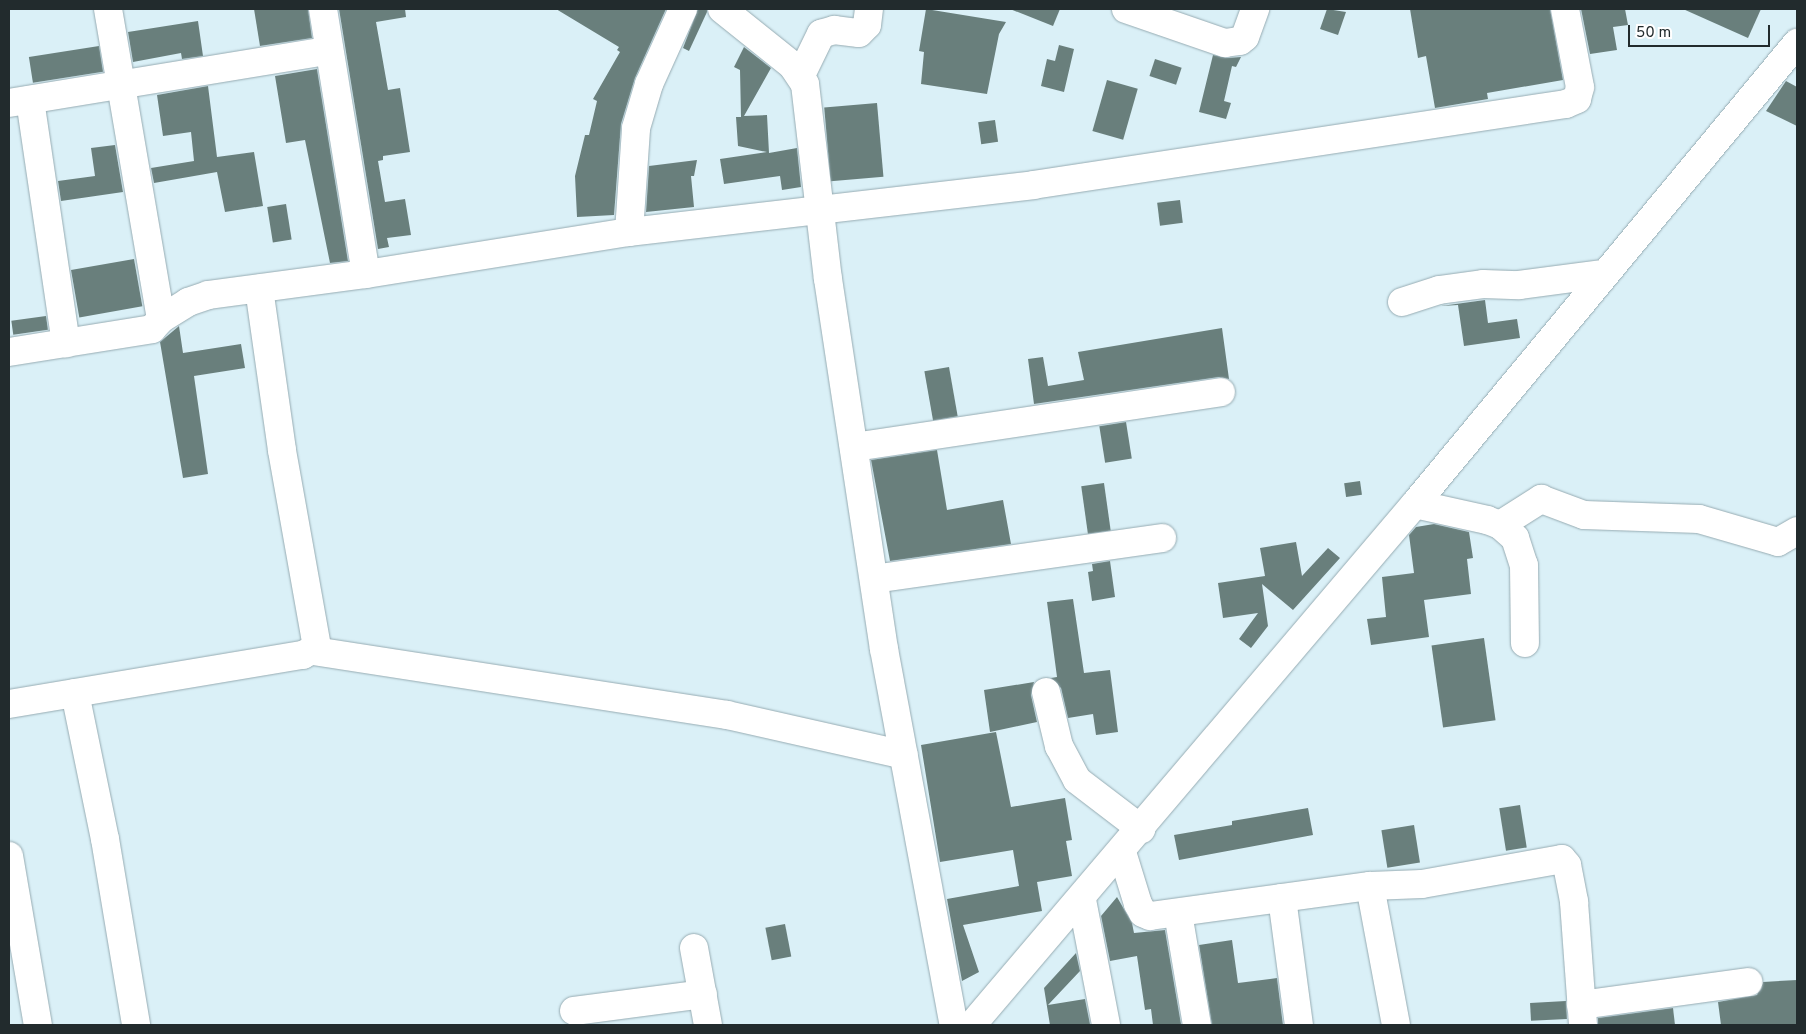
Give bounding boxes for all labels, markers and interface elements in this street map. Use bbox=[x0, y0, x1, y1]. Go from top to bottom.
scale bar bbox=[1631, 15, 1774, 47]
text: 50 m bbox=[1636, 24, 1671, 43]

